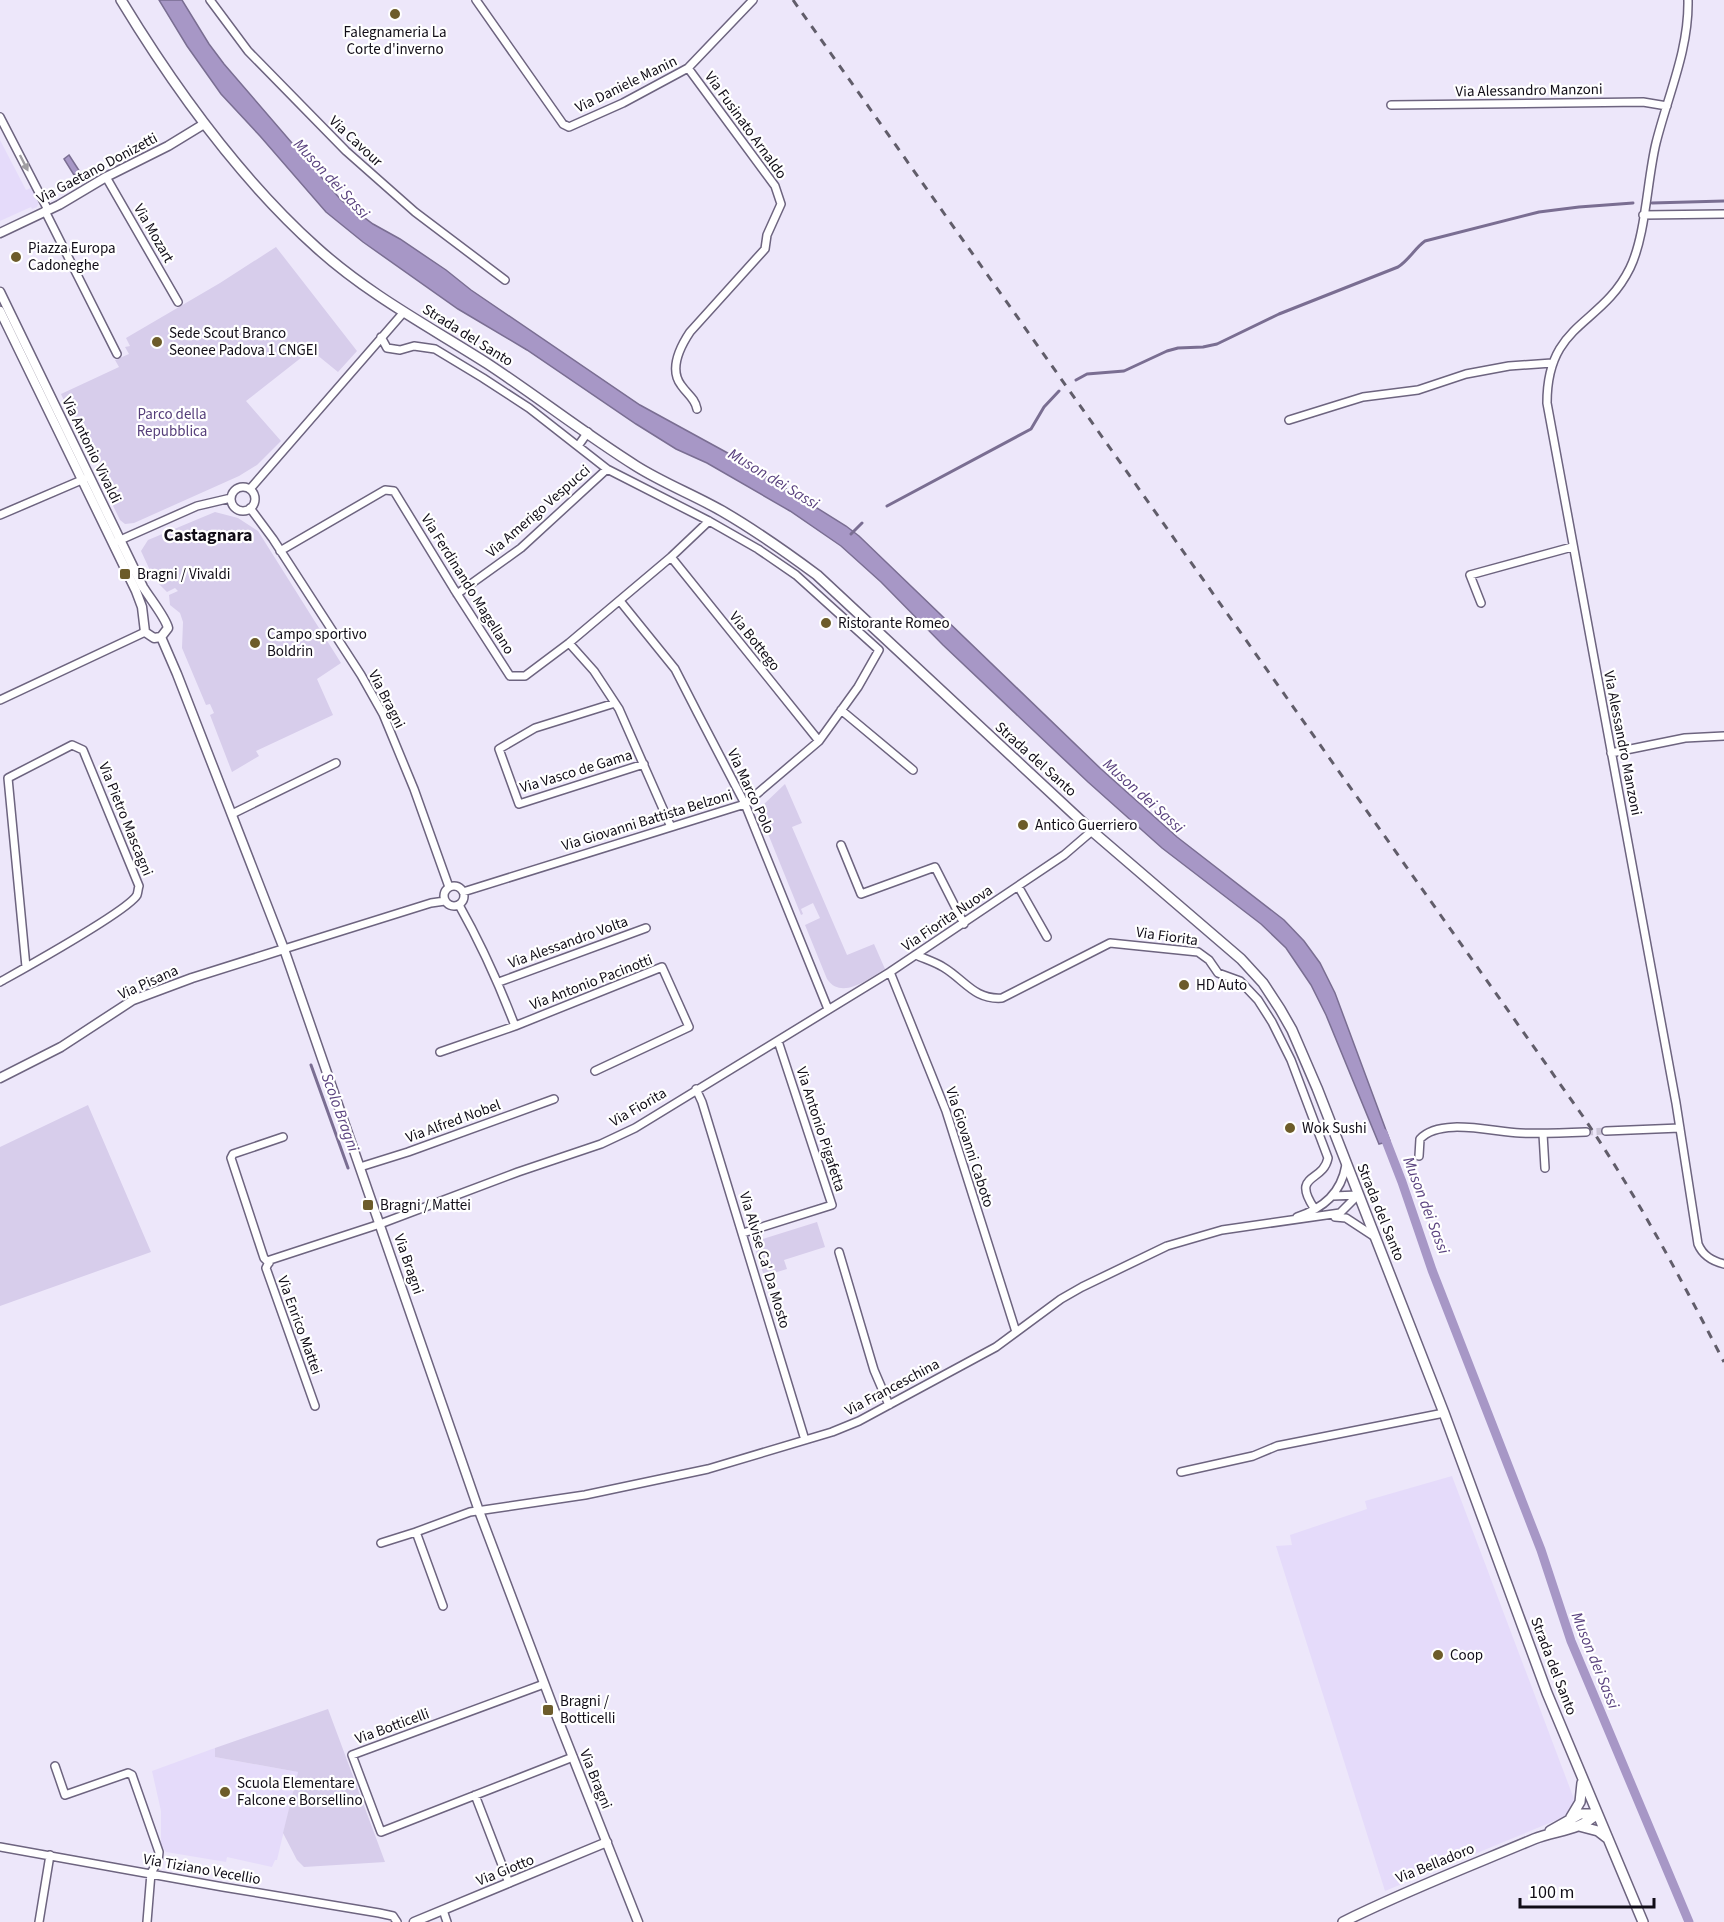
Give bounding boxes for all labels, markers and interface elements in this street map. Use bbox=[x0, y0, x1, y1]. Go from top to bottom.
marker: Falegnameria La Corte d'inverno bbox=[388, 7, 402, 21]
place label: Falegnameria La Corte d'inverno bbox=[343, 22, 447, 60]
street label: Via Daniele Manin bbox=[572, 51, 681, 118]
street label: Via Fusinato Arnaldo bbox=[699, 67, 792, 183]
street label: Via Alessandro Manzoni bbox=[1455, 79, 1603, 102]
street label: Via Cavour bbox=[324, 111, 388, 172]
street label: Via Gaetano Donizetti bbox=[33, 128, 161, 209]
water label: Muson dei Sassi bbox=[288, 134, 374, 224]
one-way arrow bbox=[19, 155, 29, 172]
street label: Via Mozart bbox=[128, 200, 179, 267]
place label: Piazza Europa Cadoneghe bbox=[28, 238, 116, 276]
marker: Piazza Europa Cadoneghe bbox=[9, 250, 23, 264]
street label: Strada del Santo bbox=[418, 299, 517, 372]
place label: Sede Scout Branco Seonee Padova 1 CNGEI bbox=[169, 323, 318, 361]
marker: Sede Scout Branco Seonee Padova 1 CNGEI bbox=[150, 335, 164, 349]
street label: Via Antonio Vivaldi bbox=[57, 394, 126, 507]
park label: Parco della Repubblica bbox=[137, 404, 207, 442]
water label: Muson dei Sassi bbox=[724, 443, 823, 515]
street label: Via Amerigo Vespucci bbox=[482, 460, 595, 563]
street label: Via Ferdinando Magellano bbox=[416, 510, 519, 658]
district label: Castagnara bbox=[163, 523, 253, 548]
place label: Bragni / Vivaldi bbox=[137, 564, 230, 585]
marker: Bragni / Vivaldi bbox=[118, 567, 132, 581]
street label: Via Bottego bbox=[724, 607, 785, 676]
place label: Ristorante Romeo bbox=[838, 613, 950, 634]
marker: Ristorante Romeo bbox=[819, 616, 833, 630]
place label: Campo sportivo Boldrin bbox=[267, 624, 367, 662]
marker: Campo sportivo Boldrin bbox=[248, 636, 262, 650]
street label: Via Bragni bbox=[363, 667, 410, 732]
street label: Via Alessandro Manzoni bbox=[1598, 669, 1647, 817]
street label: Strada del Santo bbox=[990, 717, 1081, 802]
street label: Via Vasco de Gama bbox=[517, 744, 635, 799]
street label: Via Marco Polo bbox=[722, 745, 779, 837]
water label: Muson dei Sassi bbox=[1098, 753, 1189, 838]
street label: Via Pietro Mascagni bbox=[93, 759, 158, 879]
street label: Via Giovanni Battista Belzoni bbox=[559, 784, 735, 856]
place label: Antico Guerriero bbox=[1035, 815, 1137, 836]
marker: Antico Guerriero bbox=[1016, 818, 1030, 832]
street label: Via Fiorita Nuova bbox=[898, 880, 997, 957]
street label: Via Alessandro Volta bbox=[505, 911, 631, 974]
street label: Via Fiorita bbox=[1135, 922, 1199, 951]
street label: Via Antonio Pacinotti bbox=[527, 949, 656, 1016]
street label: Via Pisana bbox=[115, 960, 182, 1005]
place label: HD Auto bbox=[1196, 975, 1247, 996]
marker: HD Auto bbox=[1177, 978, 1191, 992]
street label: Via Antonio Pigafetta bbox=[790, 1064, 851, 1194]
water label: Scolo Bragni bbox=[316, 1070, 365, 1155]
street label: Via Fiorita bbox=[606, 1083, 671, 1132]
street label: Via Giovanni Caboto bbox=[940, 1084, 999, 1210]
street label: Via Alfred Nobel bbox=[403, 1095, 504, 1148]
place label: Wok Sushi bbox=[1302, 1118, 1367, 1139]
marker: Wok Sushi bbox=[1283, 1121, 1297, 1135]
water label: Muson dei Sassi bbox=[1397, 1154, 1455, 1257]
street label: Strada del Santo bbox=[1351, 1160, 1410, 1264]
street label: Via Alvise Ca' Da Mosto bbox=[734, 1189, 795, 1331]
place label: Bragni / Mattei bbox=[380, 1195, 471, 1216]
marker: Bragni / Mattei bbox=[361, 1198, 375, 1212]
street label: Via Bragni bbox=[388, 1231, 429, 1297]
street label: Via Enrico Mattei bbox=[272, 1273, 327, 1377]
street label: Via Franceschina bbox=[841, 1354, 943, 1421]
water label: Muson dei Sassi bbox=[1566, 1609, 1625, 1712]
street label: Strada del Santo bbox=[1525, 1614, 1582, 1718]
place label: Coop bbox=[1450, 1645, 1483, 1666]
marker: Coop bbox=[1431, 1648, 1445, 1662]
place label: Bragni / Botticelli bbox=[560, 1691, 616, 1729]
street label: Via Botticelli bbox=[352, 1703, 432, 1750]
marker: Bragni / Botticelli bbox=[541, 1703, 555, 1717]
street label: Via Bragni bbox=[574, 1746, 617, 1812]
place label: Scuola Elementare Falcone e Borsellino bbox=[237, 1773, 363, 1811]
marker: Scuola Elementare Falcone e Borsellino bbox=[218, 1785, 232, 1799]
street label: Via Belladoro bbox=[1393, 1838, 1478, 1889]
street label: Via Tiziano Vecellio bbox=[141, 1849, 262, 1890]
street label: Via Giotto bbox=[473, 1849, 537, 1892]
scale bar bbox=[1520, 1871, 1654, 1909]
text: 100 m bbox=[1529, 1880, 1574, 1905]

